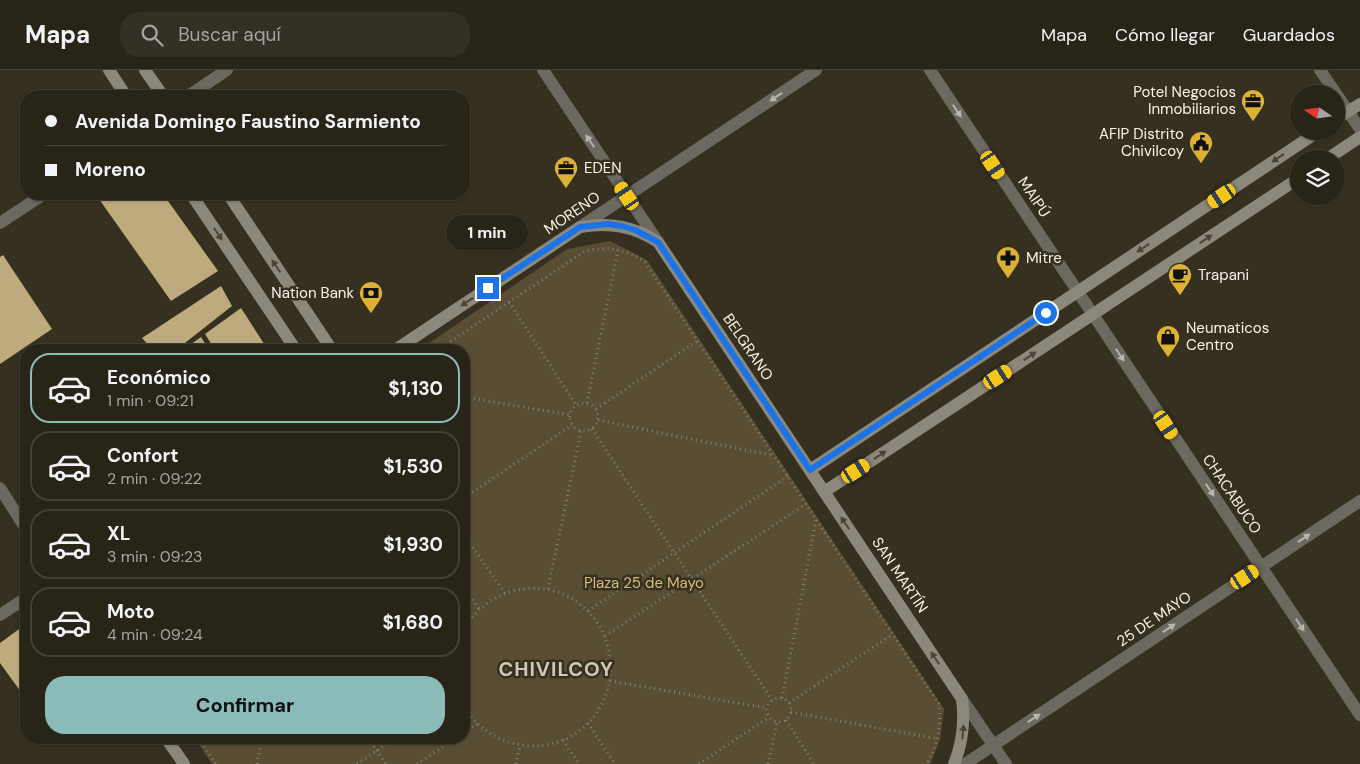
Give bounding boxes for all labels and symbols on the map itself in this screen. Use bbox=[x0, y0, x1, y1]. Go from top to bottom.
place label: Potel Negocios Inmobiliarios bbox=[1133, 82, 1236, 119]
north arrow bbox=[1290, 85, 1345, 140]
office icon: Potel Negocios Inmobiliarios bbox=[1240, 88, 1266, 122]
one-way arrow bbox=[769, 92, 782, 102]
one-way arrow bbox=[952, 104, 962, 117]
place label: AFIP Distrito Chivilcoy bbox=[1099, 124, 1185, 161]
public building icon: AFIP Distrito Chivilcoy bbox=[1188, 130, 1214, 164]
one-way arrow bbox=[585, 134, 595, 147]
car bbox=[978, 148, 1007, 182]
one-way arrow bbox=[1271, 153, 1285, 163]
office icon: EDEN bbox=[553, 155, 579, 189]
place label: EDEN bbox=[584, 158, 622, 178]
street label: MAIPÚ bbox=[1013, 173, 1055, 221]
car bbox=[612, 179, 641, 213]
car bbox=[1205, 181, 1238, 211]
street label: MORENO bbox=[540, 187, 604, 239]
callout: 1 min bbox=[447, 216, 529, 250]
one-way arrow bbox=[214, 228, 223, 241]
one-way arrow bbox=[1200, 234, 1213, 244]
one-way arrow bbox=[1136, 244, 1150, 253]
pharmacy icon: Mitre bbox=[995, 245, 1021, 279]
place label: Mitre bbox=[1026, 248, 1062, 268]
one-way arrow bbox=[271, 259, 281, 273]
cafe icon: Trapani bbox=[1167, 262, 1193, 296]
place label: Trapani bbox=[1198, 265, 1249, 285]
route end bbox=[477, 277, 499, 299]
bank icon: Nation Bank bbox=[358, 280, 384, 314]
place label: Nation Bank bbox=[271, 283, 354, 303]
one-way arrow bbox=[460, 298, 474, 307]
route start bbox=[1035, 302, 1057, 324]
street label: BELGRANO bbox=[718, 310, 778, 384]
place label: Neumaticos Centro bbox=[1186, 318, 1269, 355]
shop icon: Neumaticos Centro bbox=[1155, 324, 1181, 358]
one-way arrow bbox=[1115, 348, 1125, 361]
one-way arrow bbox=[1023, 351, 1036, 361]
car bbox=[981, 363, 1014, 391]
car bbox=[1151, 408, 1180, 442]
street label: CHACABUCO bbox=[1198, 450, 1266, 538]
one-way arrow bbox=[873, 451, 886, 460]
car bbox=[839, 457, 872, 485]
one-way arrow bbox=[1205, 483, 1215, 497]
one-way arrow bbox=[840, 516, 850, 530]
street label: SAN MARTÍN bbox=[867, 533, 933, 617]
one-way arrow bbox=[1298, 533, 1311, 543]
car bbox=[1228, 563, 1261, 591]
park label: Plaza 25 de Mayo bbox=[584, 573, 704, 593]
street label: 25 DE MAYO bbox=[1113, 587, 1195, 651]
one-way arrow bbox=[1295, 618, 1305, 632]
one-way arrow bbox=[1162, 623, 1176, 633]
one-way arrow bbox=[930, 651, 940, 665]
district label: CHIVILCOY bbox=[498, 656, 614, 682]
one-way arrow bbox=[1027, 713, 1041, 723]
one-way arrow bbox=[959, 724, 967, 740]

